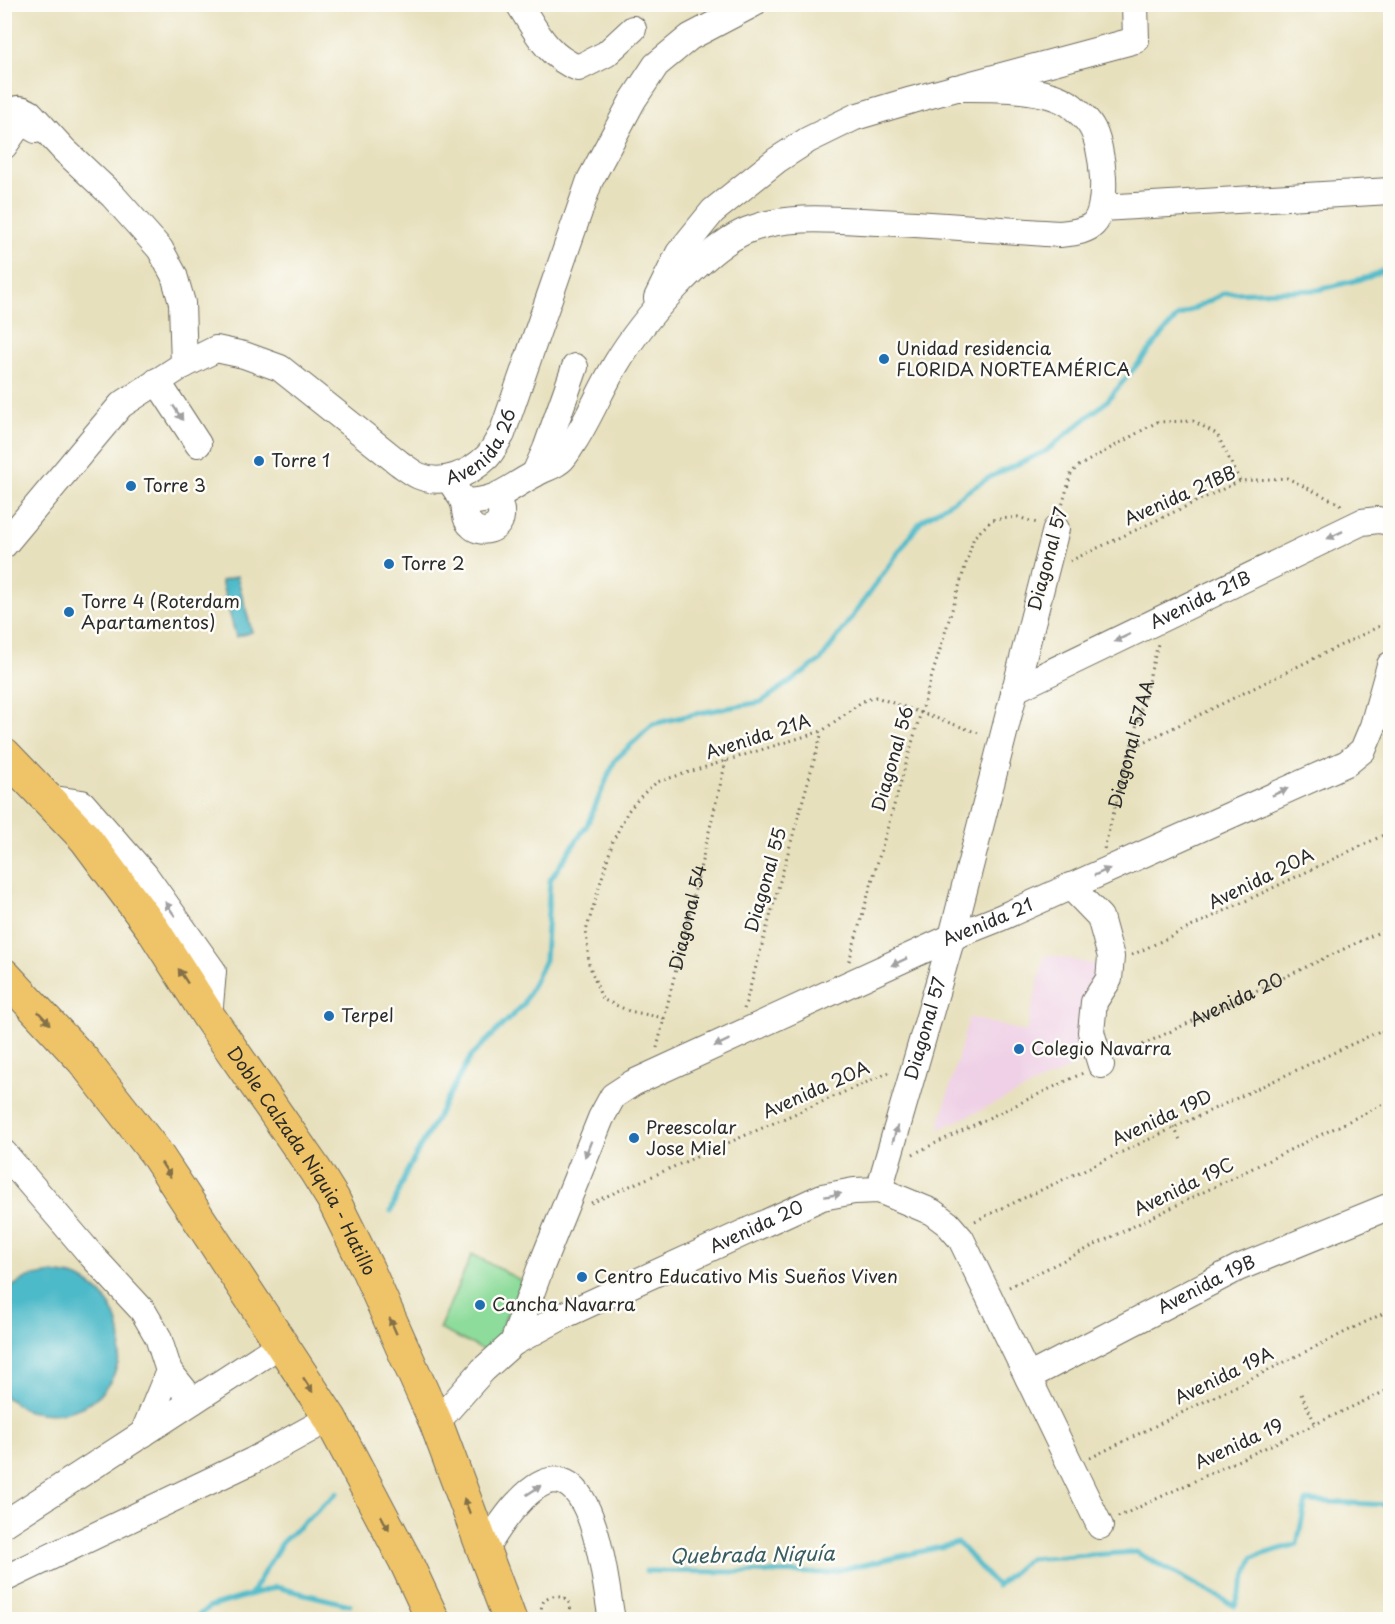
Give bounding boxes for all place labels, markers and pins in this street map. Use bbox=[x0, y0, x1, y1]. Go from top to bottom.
place label: Unidad residencia FLORIDA NORTEAMÉRICA bbox=[896, 334, 1130, 382]
marker: Unidad residencia FLORIDA NORTEAMÉRICA bbox=[877, 352, 891, 366]
place label: Torre 1 bbox=[271, 446, 330, 473]
marker: Torre 1 bbox=[252, 454, 266, 468]
place label: Torre 3 bbox=[143, 471, 206, 498]
marker: Torre 3 bbox=[124, 479, 138, 493]
place label: Torre 2 bbox=[401, 549, 465, 576]
marker: Torre 2 bbox=[382, 557, 396, 571]
place label: Torre 4 (Roterdam Apartamentos) bbox=[81, 587, 240, 635]
marker: Torre 4 (Roterdam Apartamentos) bbox=[62, 605, 76, 619]
place label: Terpel bbox=[341, 1001, 394, 1028]
marker: Terpel bbox=[322, 1009, 336, 1023]
place label: Colegio Navarra bbox=[1031, 1034, 1172, 1061]
marker: Colegio Navarra bbox=[1012, 1042, 1026, 1056]
place label: Preescolar Jose Miel bbox=[646, 1113, 737, 1161]
marker: Preescolar Jose Miel bbox=[627, 1131, 641, 1145]
place label: Centro Educativo Mis Sueños Viven bbox=[594, 1262, 898, 1289]
marker: Centro Educativo Mis Sueños Viven bbox=[575, 1270, 589, 1284]
place label: Cancha Navarra bbox=[492, 1290, 636, 1317]
marker: Cancha Navarra bbox=[473, 1298, 487, 1312]

